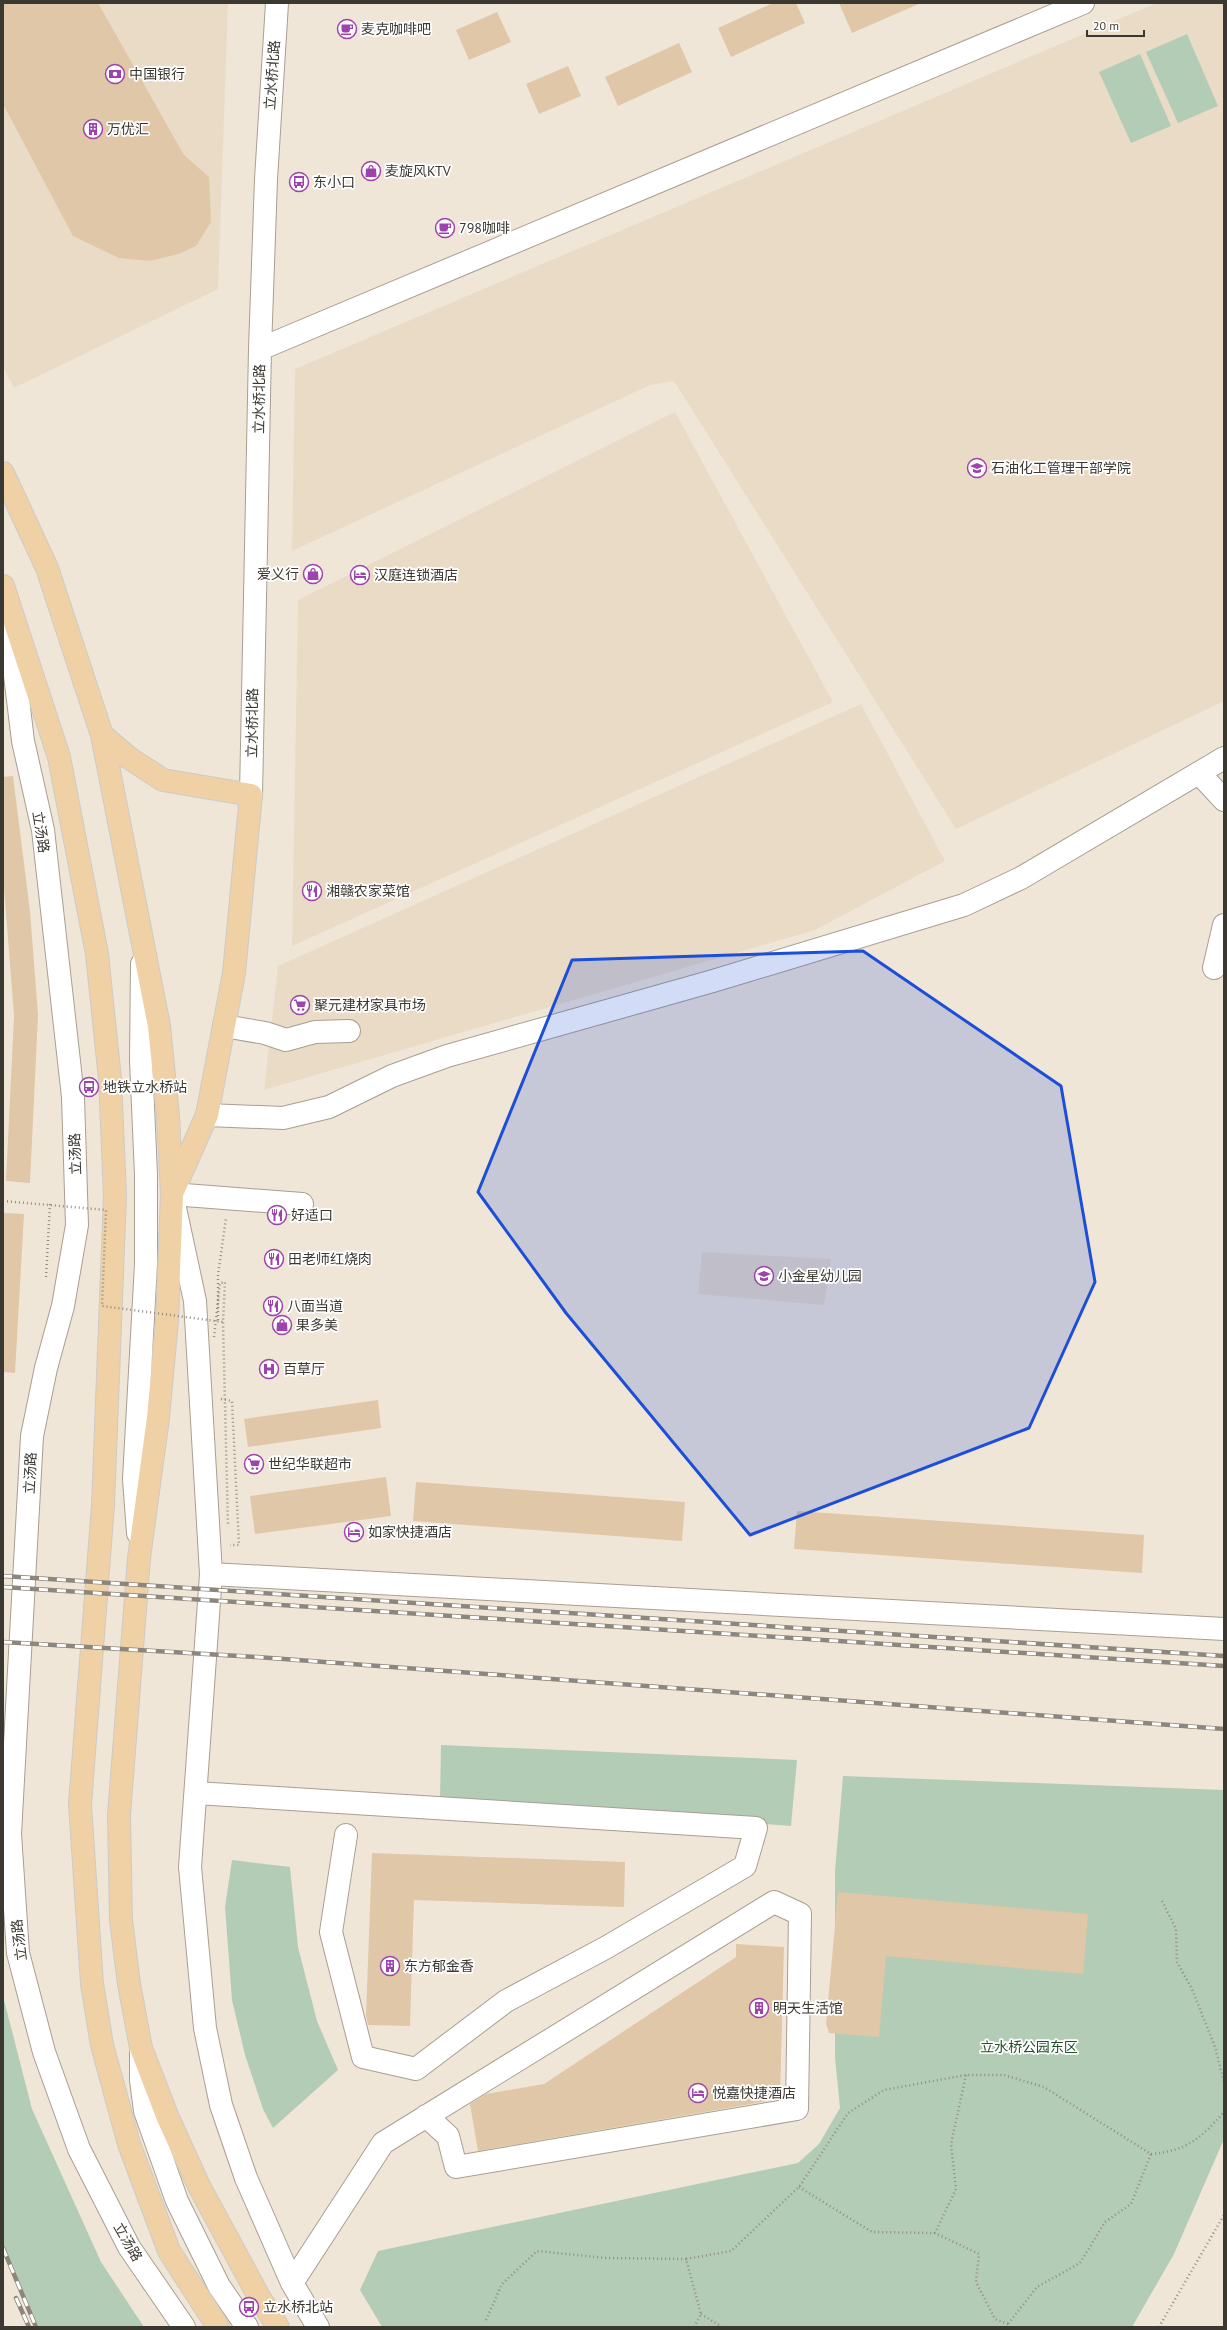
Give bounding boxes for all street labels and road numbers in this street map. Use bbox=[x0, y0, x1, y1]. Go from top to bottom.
street label: 立水桥北路 bbox=[261, 39, 283, 111]
street label: 立水桥北路 bbox=[249, 364, 269, 434]
street label: 立水桥北路 bbox=[242, 688, 262, 758]
street label: 立汤路 bbox=[29, 810, 53, 854]
street label: 立汤路 bbox=[65, 1133, 85, 1175]
street label: 立汤路 bbox=[20, 1452, 40, 1494]
street label: 立汤路 bbox=[8, 1918, 30, 1962]
street label: 立汤路 bbox=[110, 2219, 146, 2265]

